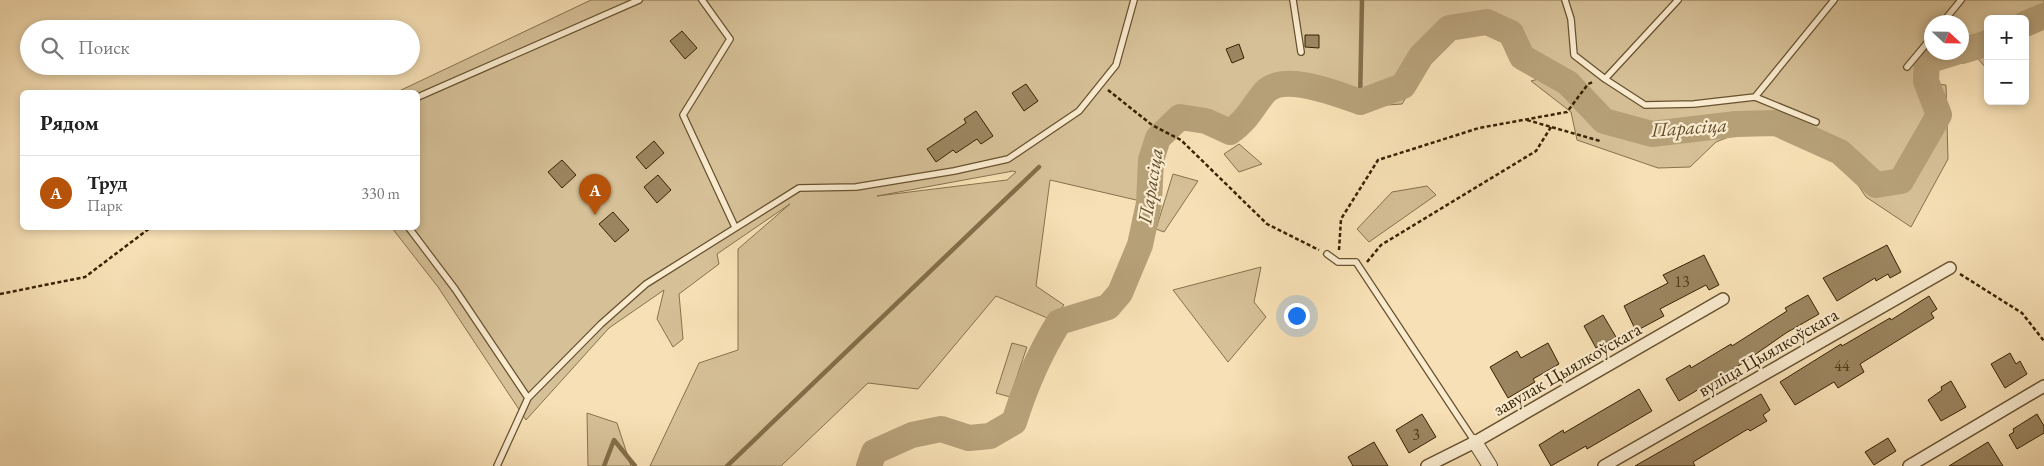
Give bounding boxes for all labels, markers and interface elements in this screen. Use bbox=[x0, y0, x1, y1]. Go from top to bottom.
north arrow bbox=[1924, 15, 1969, 60]
map controls bbox=[1984, 15, 2029, 105]
button: + bbox=[1984, 15, 2029, 60]
search box bbox=[20, 20, 420, 75]
icon: search bbox=[38, 34, 66, 62]
text: Поиск bbox=[78, 35, 130, 60]
button: − bbox=[1984, 60, 2029, 105]
text: Рядом bbox=[40, 109, 99, 136]
water label: Парасіца bbox=[1649, 111, 1728, 143]
water label: Парасіца bbox=[1131, 146, 1169, 227]
text: Труд bbox=[87, 170, 128, 195]
pin: A bbox=[579, 174, 611, 215]
text: A bbox=[50, 183, 62, 204]
text: 330 m bbox=[361, 183, 400, 204]
text: Парк bbox=[87, 195, 123, 216]
house number: 13 bbox=[1674, 271, 1690, 292]
street label: вуліца Цыялкоўскага bbox=[1693, 301, 1843, 402]
your location bbox=[1284, 303, 1310, 329]
street label: завулак Цыялкоўскага bbox=[1488, 316, 1646, 422]
house number: 44 bbox=[1834, 355, 1850, 376]
house number: 3 bbox=[1412, 424, 1420, 445]

